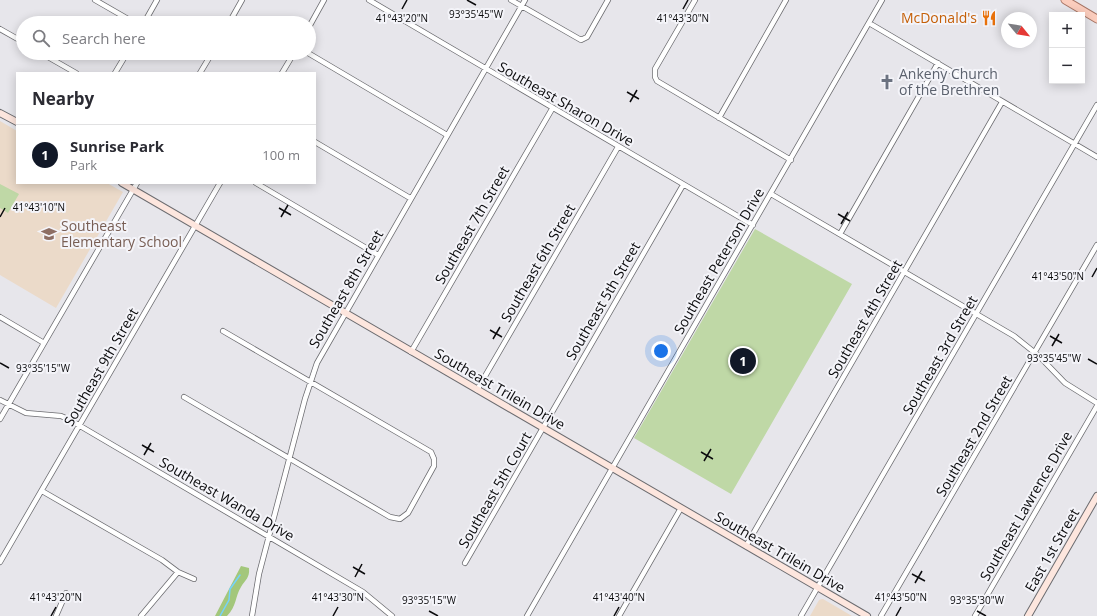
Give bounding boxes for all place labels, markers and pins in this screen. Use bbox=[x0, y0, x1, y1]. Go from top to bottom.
place label: McDonald's bbox=[901, 8, 977, 27]
restaurant icon: McDonald's bbox=[980, 9, 998, 27]
place label: Ankeny Church of the Brethren bbox=[899, 64, 999, 99]
church icon: Ankeny Church of the Brethren bbox=[878, 73, 896, 91]
place label: Southeast Elementary School bbox=[61, 216, 182, 251]
school or university icon: Southeast Elementary School bbox=[40, 225, 58, 243]
pin: 1 bbox=[730, 346, 756, 376]

